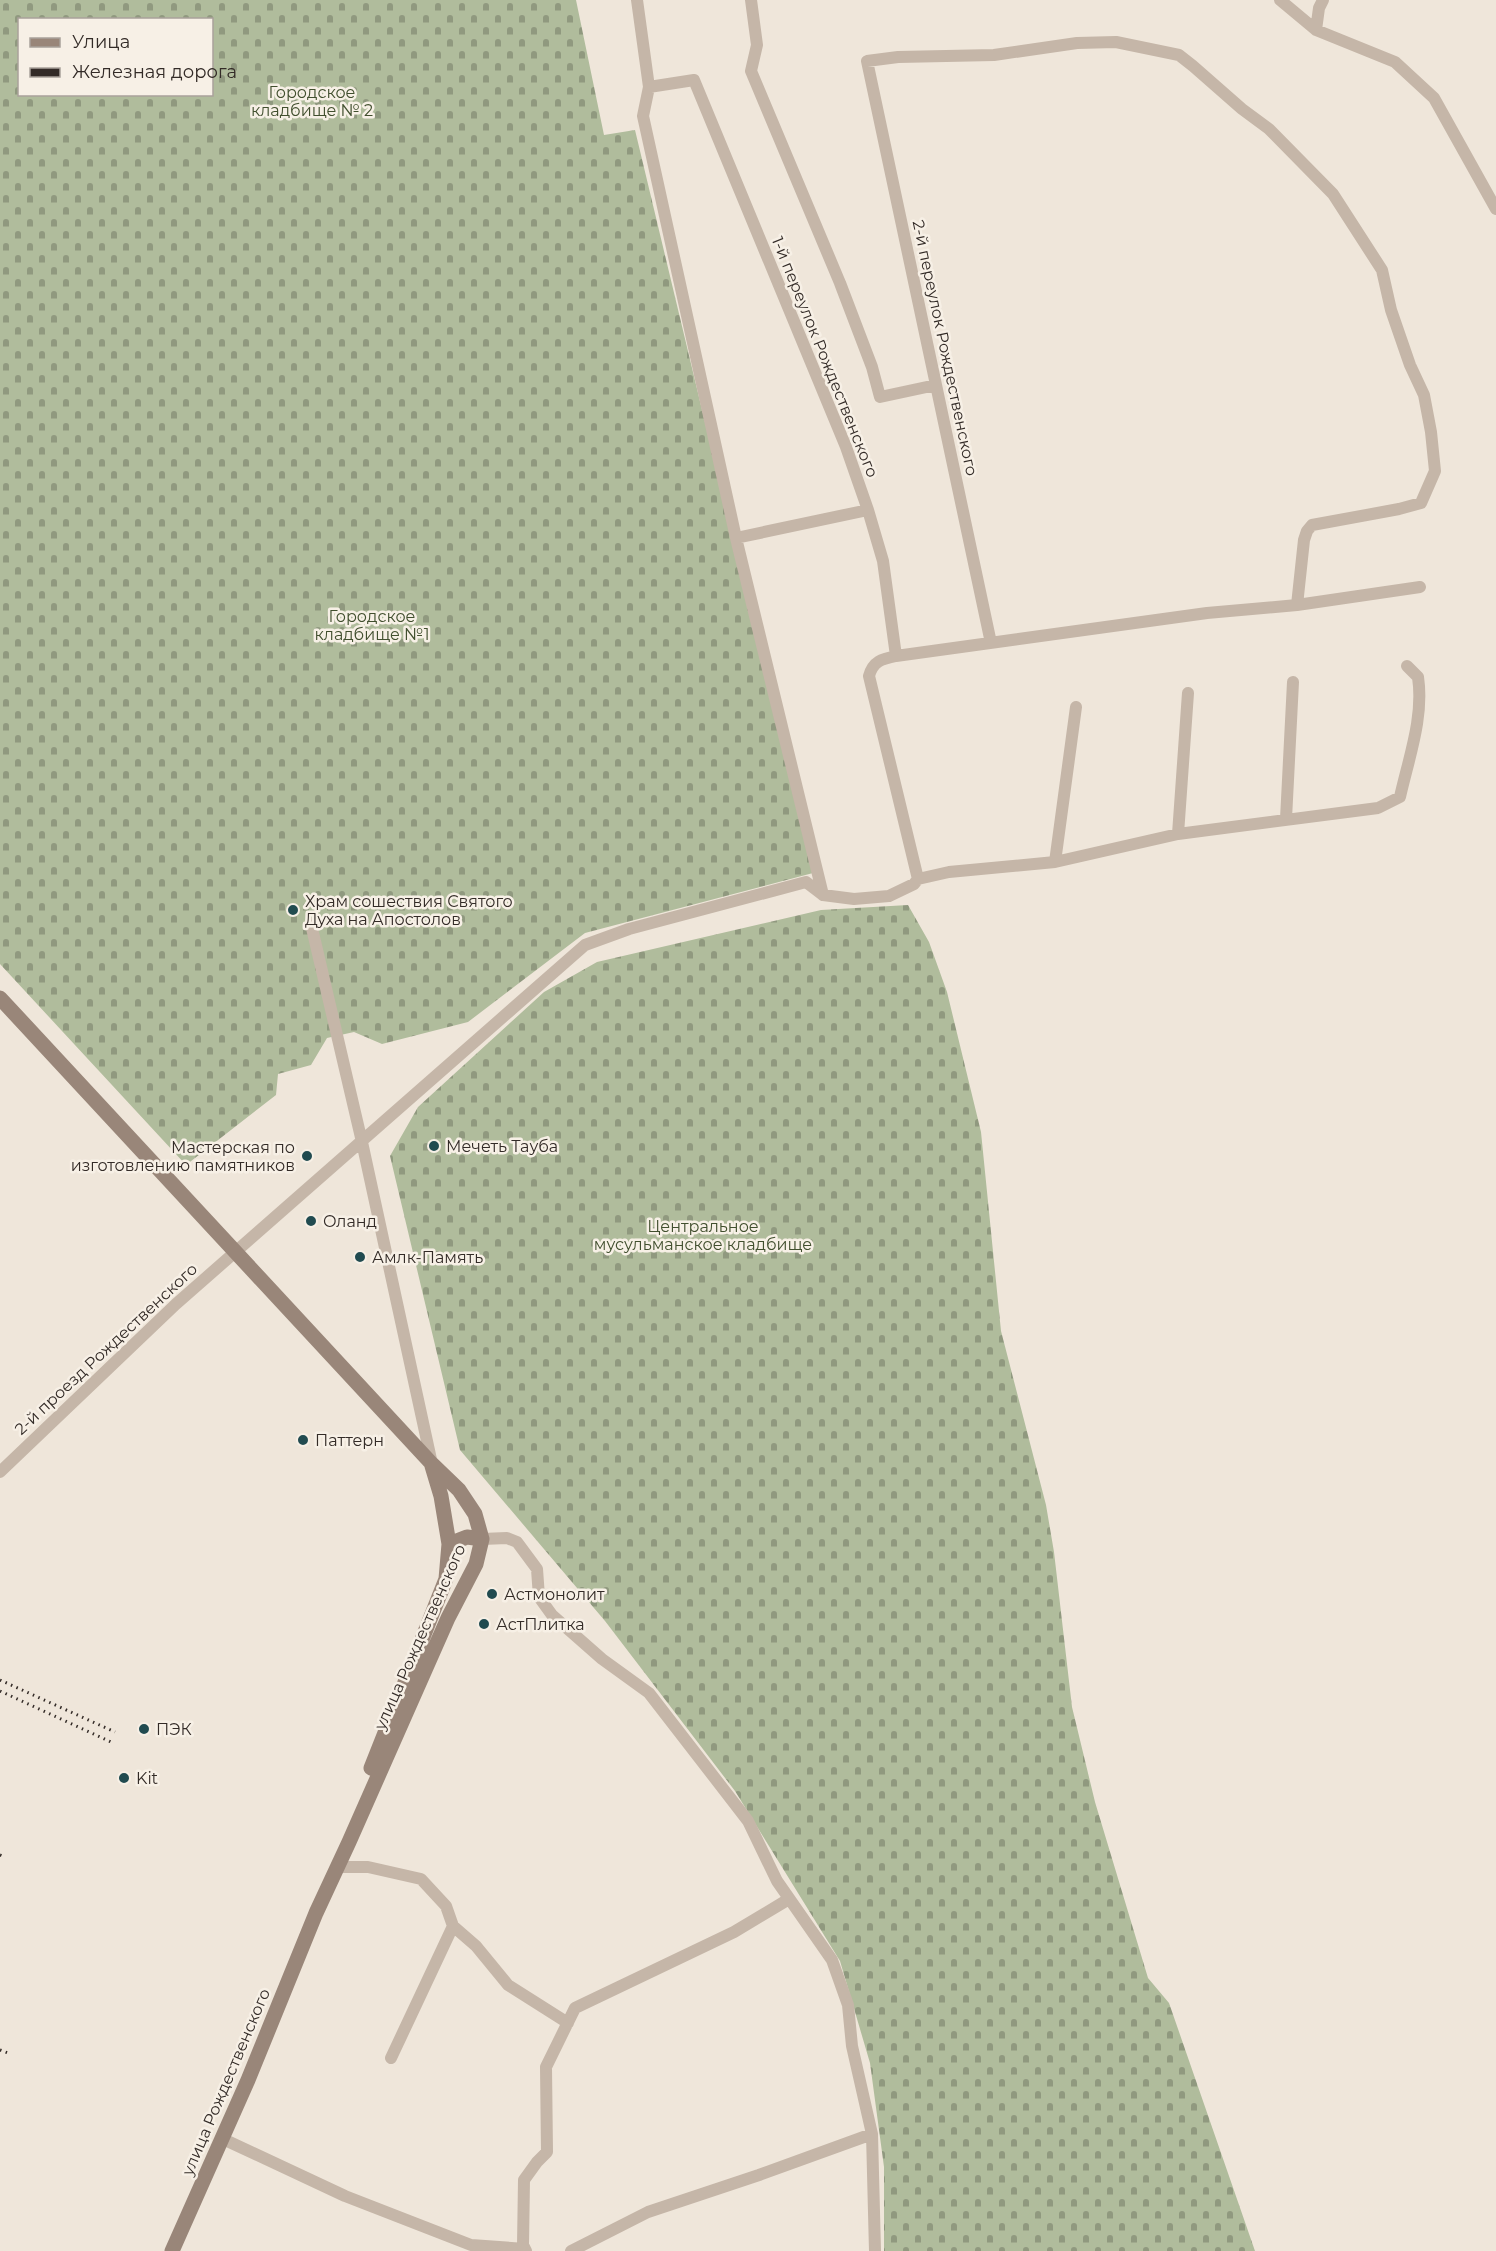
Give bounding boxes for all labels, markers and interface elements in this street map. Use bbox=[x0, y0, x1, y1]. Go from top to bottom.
legend bbox=[18, 18, 213, 96]
text: Улица bbox=[72, 31, 130, 53]
text: Железная дорога bbox=[72, 61, 237, 83]
park label: Городское кладбище № 2 bbox=[251, 83, 373, 120]
street label: 2-й переулок Рождественского bbox=[909, 218, 981, 478]
street label: 1-й переулок Рождественского bbox=[768, 234, 882, 480]
park label: Городское кладбище №1 bbox=[314, 607, 430, 644]
place label: Храм сошествия Святого Духа на Апостолов bbox=[305, 892, 513, 929]
marker: Храм сошествия Святого Духа на Апостолов bbox=[286, 903, 300, 917]
place label: Мечеть Тауба bbox=[446, 1137, 558, 1156]
place label: Мастерская по изготовлению памятников bbox=[71, 1138, 295, 1175]
marker: Мечеть Тауба bbox=[427, 1139, 441, 1153]
marker: Мастерская по изготовлению памятников bbox=[300, 1149, 314, 1163]
place label: Оланд bbox=[323, 1212, 377, 1231]
marker: Оланд bbox=[304, 1214, 318, 1228]
park label: Центральное мусульманское кладбище bbox=[594, 1217, 812, 1254]
place label: Амлк-Память bbox=[372, 1248, 483, 1267]
marker: Амлк-Память bbox=[353, 1250, 367, 1264]
street label: 2-й проезд Рождественского bbox=[11, 1259, 201, 1439]
place label: Паттерн bbox=[315, 1431, 384, 1450]
marker: Паттерн bbox=[296, 1433, 310, 1447]
street label: улица Рождественского bbox=[370, 1541, 470, 1734]
place label: Астмонолит bbox=[504, 1585, 605, 1604]
marker: Астмонолит bbox=[485, 1587, 499, 1601]
place label: АстПлитка bbox=[496, 1615, 585, 1634]
marker: АстПлитка bbox=[477, 1617, 491, 1631]
place label: ПЭК bbox=[156, 1720, 192, 1739]
marker: ПЭК bbox=[137, 1722, 151, 1736]
place label: Kit bbox=[136, 1769, 159, 1788]
marker: Kit bbox=[117, 1771, 131, 1785]
street label: улица Рождественского bbox=[178, 1986, 274, 2179]

